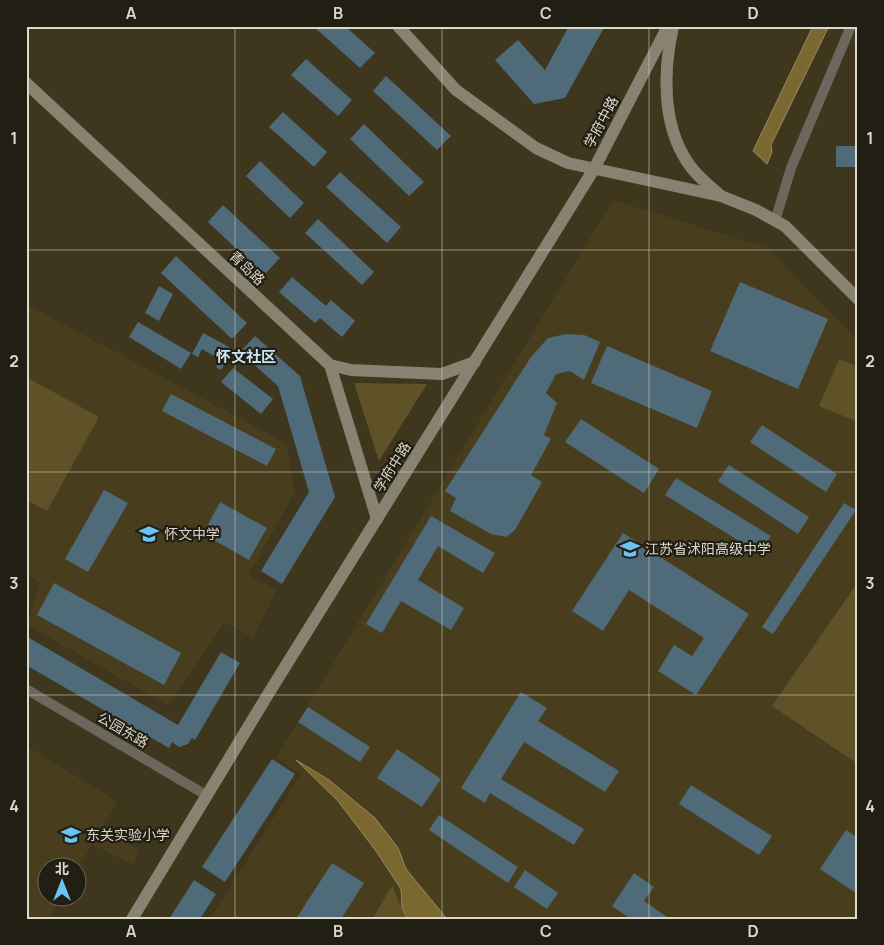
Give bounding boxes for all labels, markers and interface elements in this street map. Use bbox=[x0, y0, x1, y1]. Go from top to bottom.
text: A bbox=[126, 2, 137, 24]
text: B bbox=[333, 2, 343, 24]
text: C bbox=[540, 2, 552, 24]
text: D bbox=[747, 2, 759, 24]
street label: 学府中路 bbox=[579, 93, 622, 151]
text: 1 bbox=[10, 127, 18, 149]
text: 1 bbox=[866, 127, 874, 149]
street label: 青岛路 bbox=[226, 246, 269, 289]
district label: 怀文社区 bbox=[216, 346, 276, 367]
text: 2 bbox=[9, 350, 19, 372]
text: 2 bbox=[865, 350, 875, 372]
street label: 学府中路 bbox=[369, 438, 414, 496]
school or university icon: 怀文中学 bbox=[138, 523, 160, 545]
place label: 怀文中学 bbox=[164, 524, 220, 543]
school or university icon: 江苏省沭阳高级中学 bbox=[619, 538, 641, 560]
place label: 江苏省沭阳高级中学 bbox=[645, 539, 771, 558]
text: 3 bbox=[9, 572, 19, 594]
text: 3 bbox=[865, 572, 875, 594]
street label: 公园东路 bbox=[94, 707, 152, 752]
text: 4 bbox=[9, 795, 19, 817]
text: 4 bbox=[865, 795, 875, 817]
school or university icon: 东关实验小学 bbox=[60, 824, 82, 846]
place label: 东关实验小学 bbox=[86, 825, 170, 844]
north arrow bbox=[38, 858, 88, 908]
text: 北 bbox=[55, 859, 69, 878]
text: A bbox=[126, 920, 137, 942]
text: B bbox=[333, 920, 343, 942]
text: C bbox=[540, 920, 552, 942]
text: D bbox=[747, 920, 759, 942]

